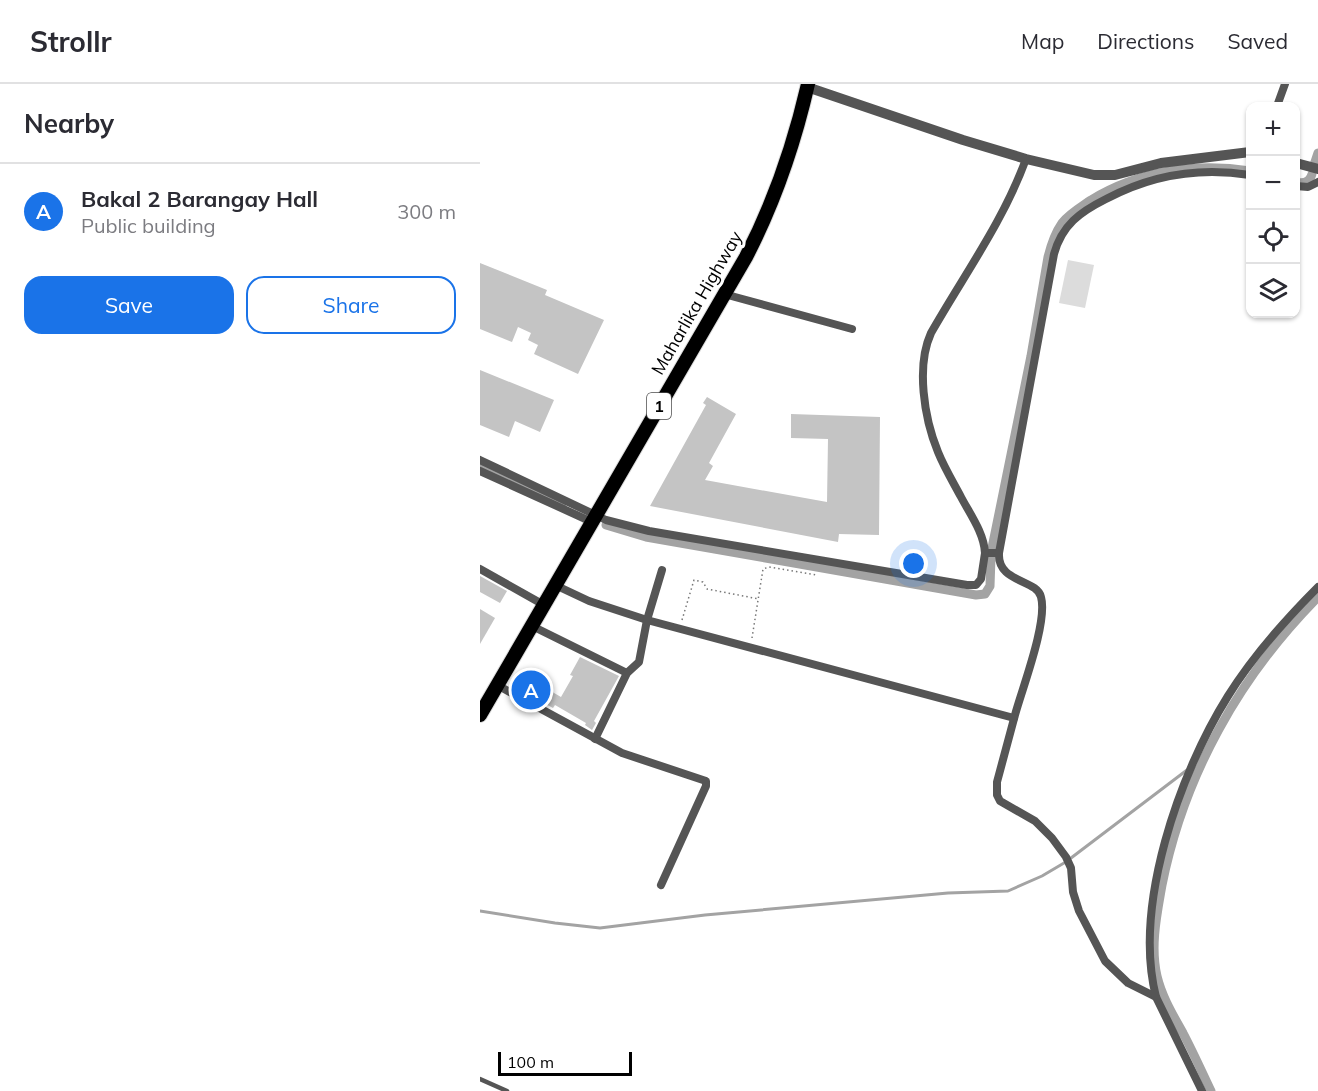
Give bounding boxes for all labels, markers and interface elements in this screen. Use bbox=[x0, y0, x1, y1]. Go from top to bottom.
text: Strollr bbox=[30, 24, 112, 59]
text: Map bbox=[1021, 28, 1064, 54]
text: Directions bbox=[1097, 28, 1194, 54]
text: Saved bbox=[1227, 28, 1288, 54]
map controls bbox=[1246, 102, 1300, 318]
button: + bbox=[1246, 102, 1300, 156]
text: Nearby bbox=[24, 107, 114, 140]
button: − bbox=[1246, 156, 1300, 210]
text: Bakal 2 Barangay Hall bbox=[81, 185, 318, 213]
text: A bbox=[36, 199, 51, 224]
text: 300 m bbox=[397, 199, 456, 224]
button: locate bbox=[1246, 210, 1300, 264]
text: Public building bbox=[81, 213, 216, 238]
street label: Maharlika Highway bbox=[646, 226, 747, 379]
button: layers bbox=[1246, 264, 1300, 318]
button: Save bbox=[24, 276, 234, 334]
button: Share bbox=[246, 276, 456, 334]
road number: 1 bbox=[647, 393, 671, 419]
your location bbox=[899, 549, 928, 578]
pin: A bbox=[512, 668, 550, 712]
scale bar bbox=[498, 1049, 632, 1076]
text: 100 m bbox=[507, 1052, 554, 1072]

